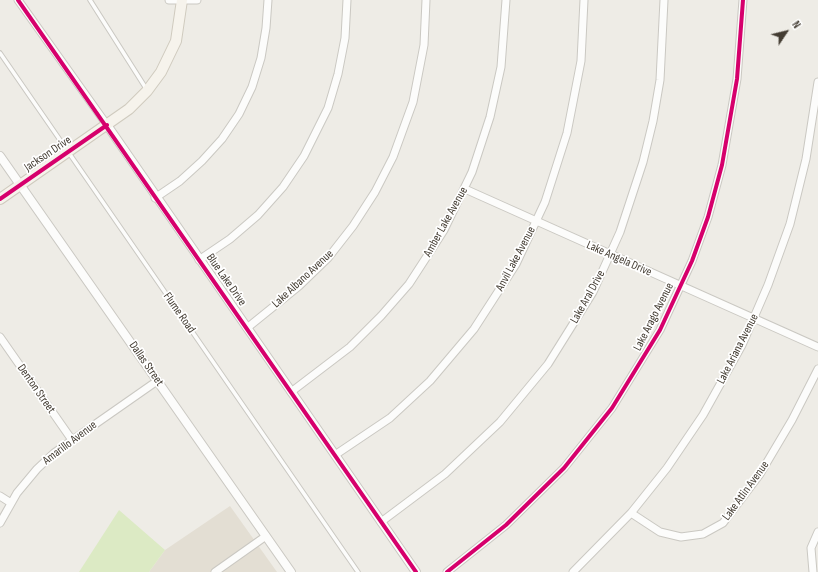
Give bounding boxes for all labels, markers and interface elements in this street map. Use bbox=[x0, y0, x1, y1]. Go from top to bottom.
north arrow bbox=[766, 12, 806, 52]
text: N bbox=[789, 19, 803, 31]
street label: Jackson Drive bbox=[22, 133, 74, 175]
street label: Amber Lake Avenue bbox=[421, 185, 471, 259]
street label: Anvil Lake Avenue bbox=[493, 224, 539, 294]
street label: Lake Angela Drive bbox=[584, 238, 654, 280]
street label: Lake Albano Avenue bbox=[269, 247, 337, 311]
street label: Blue Lake Drive bbox=[203, 251, 249, 309]
street label: Lake Aral Drive bbox=[568, 268, 608, 326]
street label: Lake Arago Avenue bbox=[631, 281, 677, 353]
street label: Flume Road bbox=[160, 290, 198, 336]
street label: Lake Ariana Avenue bbox=[714, 311, 762, 387]
street label: Dallas Street bbox=[125, 339, 167, 389]
street label: Denton Street bbox=[14, 362, 58, 416]
street label: Amarillo Avenue bbox=[40, 418, 100, 468]
street label: Lake Atlin Avenue bbox=[720, 458, 772, 524]

